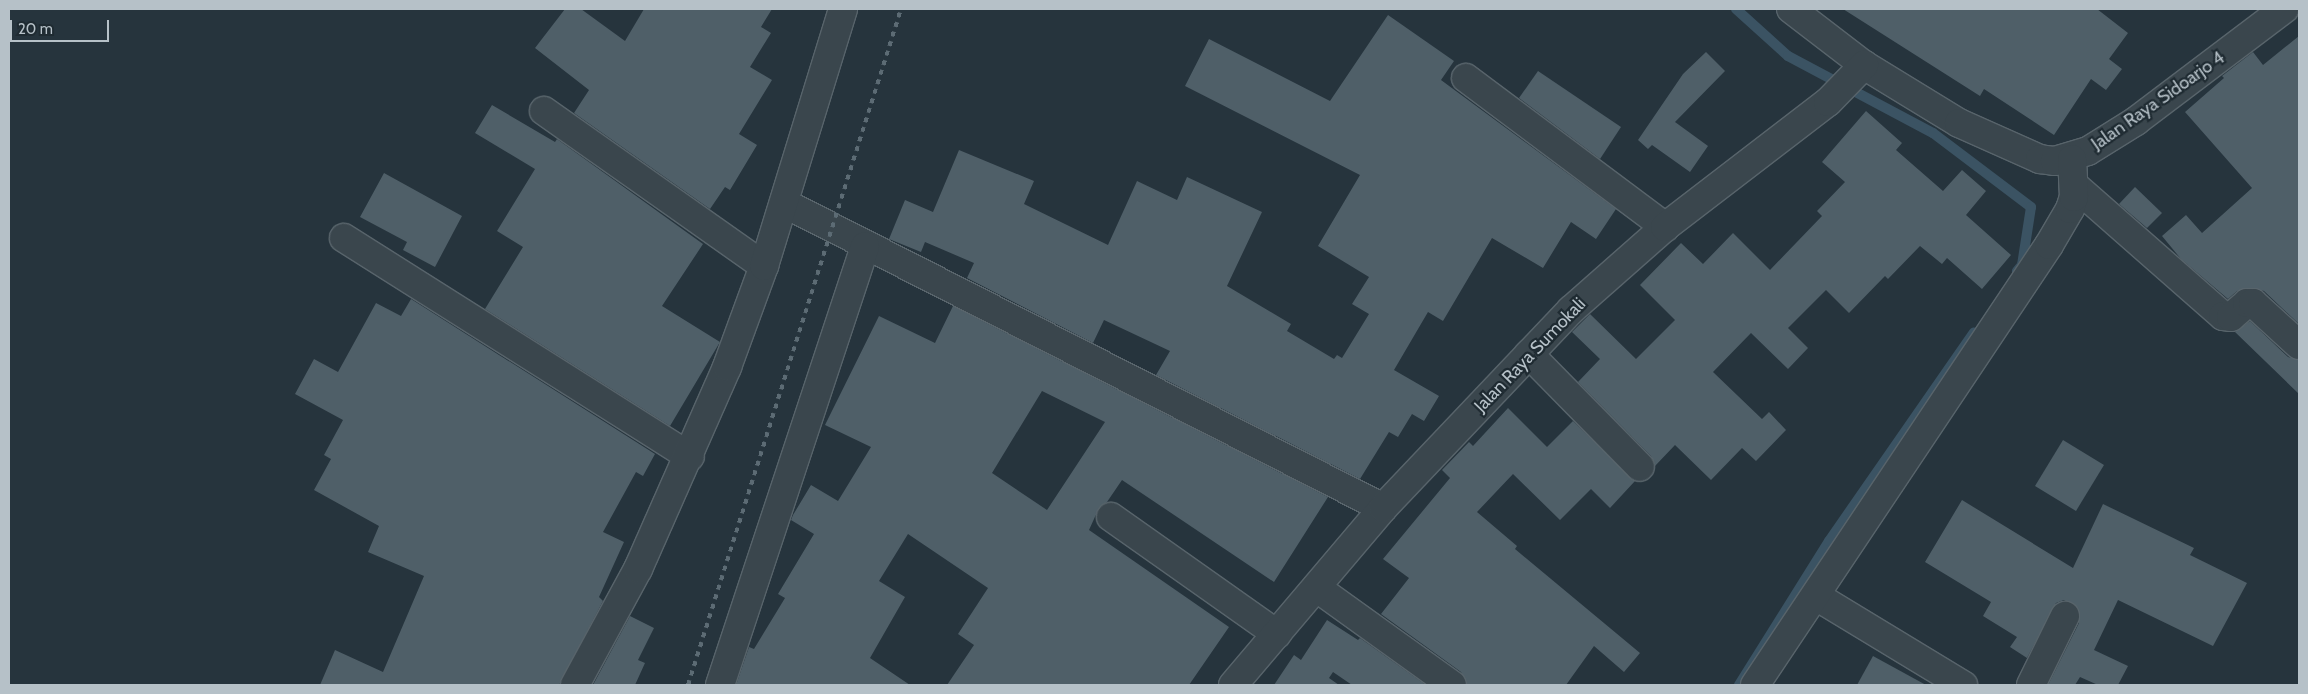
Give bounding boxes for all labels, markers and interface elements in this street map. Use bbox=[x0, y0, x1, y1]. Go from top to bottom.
scale bar bbox=[12, 10, 111, 42]
text: 20 m bbox=[18, 20, 53, 38]
street label: Jalan Raya Sidoarjo 4 bbox=[2087, 47, 2229, 155]
street label: Jalan Raya Sumokali bbox=[1470, 293, 1590, 417]

